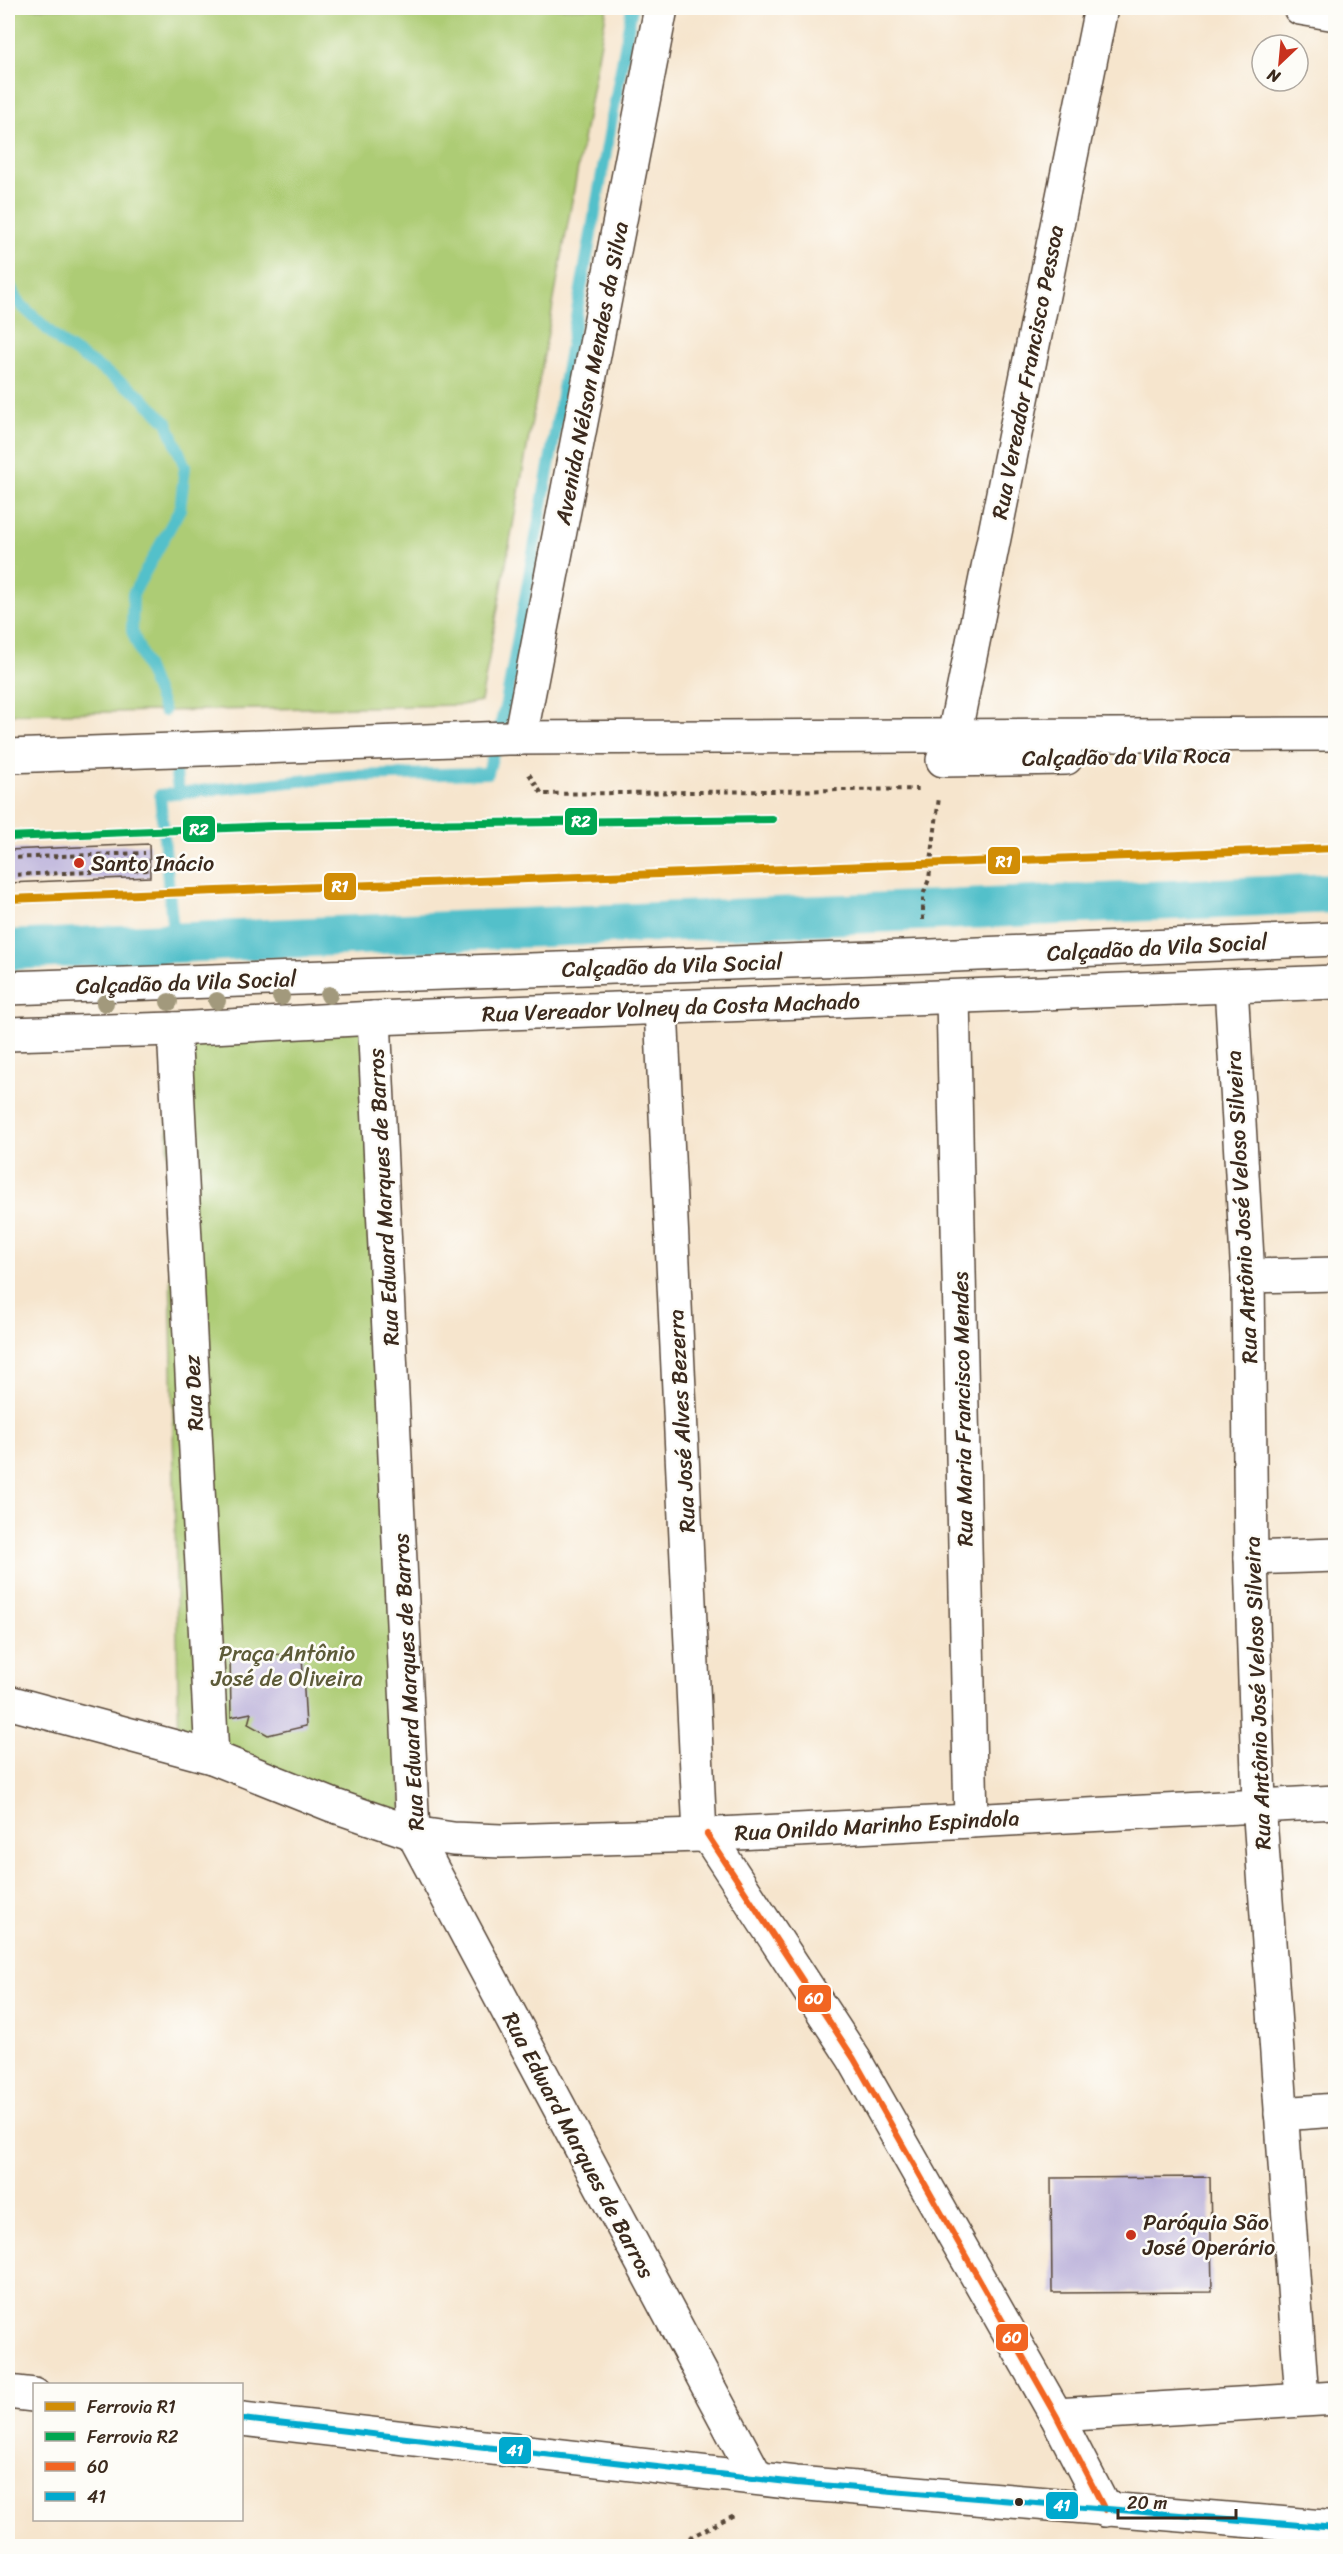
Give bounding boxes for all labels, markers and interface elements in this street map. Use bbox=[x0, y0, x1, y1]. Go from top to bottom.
north arrow bbox=[1250, 33, 1310, 93]
text: N bbox=[1261, 60, 1286, 92]
street label: Avenida Nélson Mendes da Silva bbox=[543, 218, 640, 529]
street label: Rua Vereador Francisco Pessoa bbox=[980, 222, 1075, 523]
street label: Calçadão da Vila Roca bbox=[1022, 735, 1231, 778]
line badge: R2 bbox=[564, 807, 598, 836]
text: R2 bbox=[571, 807, 591, 836]
line badge: R2 bbox=[182, 815, 216, 843]
text: R2 bbox=[189, 815, 209, 844]
place label: Santo Inácio bbox=[91, 844, 214, 883]
line badge: R1 bbox=[987, 846, 1021, 875]
text: R1 bbox=[995, 847, 1012, 876]
marker: Santo Inácio bbox=[72, 856, 86, 870]
line badge: R1 bbox=[323, 872, 357, 901]
text: R1 bbox=[331, 872, 348, 901]
street label: Calçadão da Vila Social bbox=[1046, 922, 1269, 973]
street label: Calçadão da Vila Social bbox=[561, 942, 784, 989]
street label: Calçadão da Vila Social bbox=[75, 959, 298, 1006]
street label: Rua Vereador Volney da Costa Machado bbox=[481, 981, 861, 1034]
street label: Rua Edward Marques de Barros bbox=[356, 1046, 411, 1347]
street label: Rua Antônio José Veloso Silveira bbox=[1214, 1049, 1269, 1365]
street label: Rua Maria Francisco Mendes bbox=[941, 1271, 984, 1547]
street label: Rua José Alves Bezerra bbox=[656, 1308, 707, 1534]
street label: Rua Dez bbox=[172, 1353, 215, 1432]
street label: Rua Edward Marques de Barros bbox=[381, 1531, 436, 1832]
street label: Rua Antônio José Veloso Silveira bbox=[1233, 1536, 1282, 1850]
park label: Praça Antônio José de Oliveira bbox=[210, 1634, 363, 1698]
street label: Rua Onildo Marinho Espindola bbox=[734, 1799, 1020, 1852]
line badge: 60 bbox=[797, 1984, 832, 2013]
text: 60 bbox=[803, 1984, 824, 2013]
street label: Rua Edward Marques de Barros bbox=[491, 2005, 666, 2287]
place label: Paróquia São José Operário bbox=[1142, 2203, 1275, 2267]
marker: Paróquia São José Operário bbox=[1124, 2228, 1138, 2242]
line badge: 60 bbox=[995, 2323, 1029, 2352]
text: 60 bbox=[1001, 2323, 1022, 2352]
legend bbox=[33, 2383, 243, 2521]
text: Ferrovia R1 bbox=[87, 2391, 176, 2423]
text: Ferrovia R2 bbox=[87, 2421, 178, 2453]
line badge: 41 bbox=[498, 2436, 532, 2465]
text: 41 bbox=[506, 2436, 524, 2465]
text: 60 bbox=[87, 2451, 109, 2483]
text: 41 bbox=[87, 2481, 106, 2513]
scale bar bbox=[1118, 2482, 1236, 2520]
text: 20 m bbox=[1127, 2487, 1167, 2519]
line badge: 41 bbox=[1045, 2491, 1079, 2520]
text: 41 bbox=[1053, 2491, 1071, 2520]
unlabelled marker bbox=[1013, 2496, 1025, 2508]

